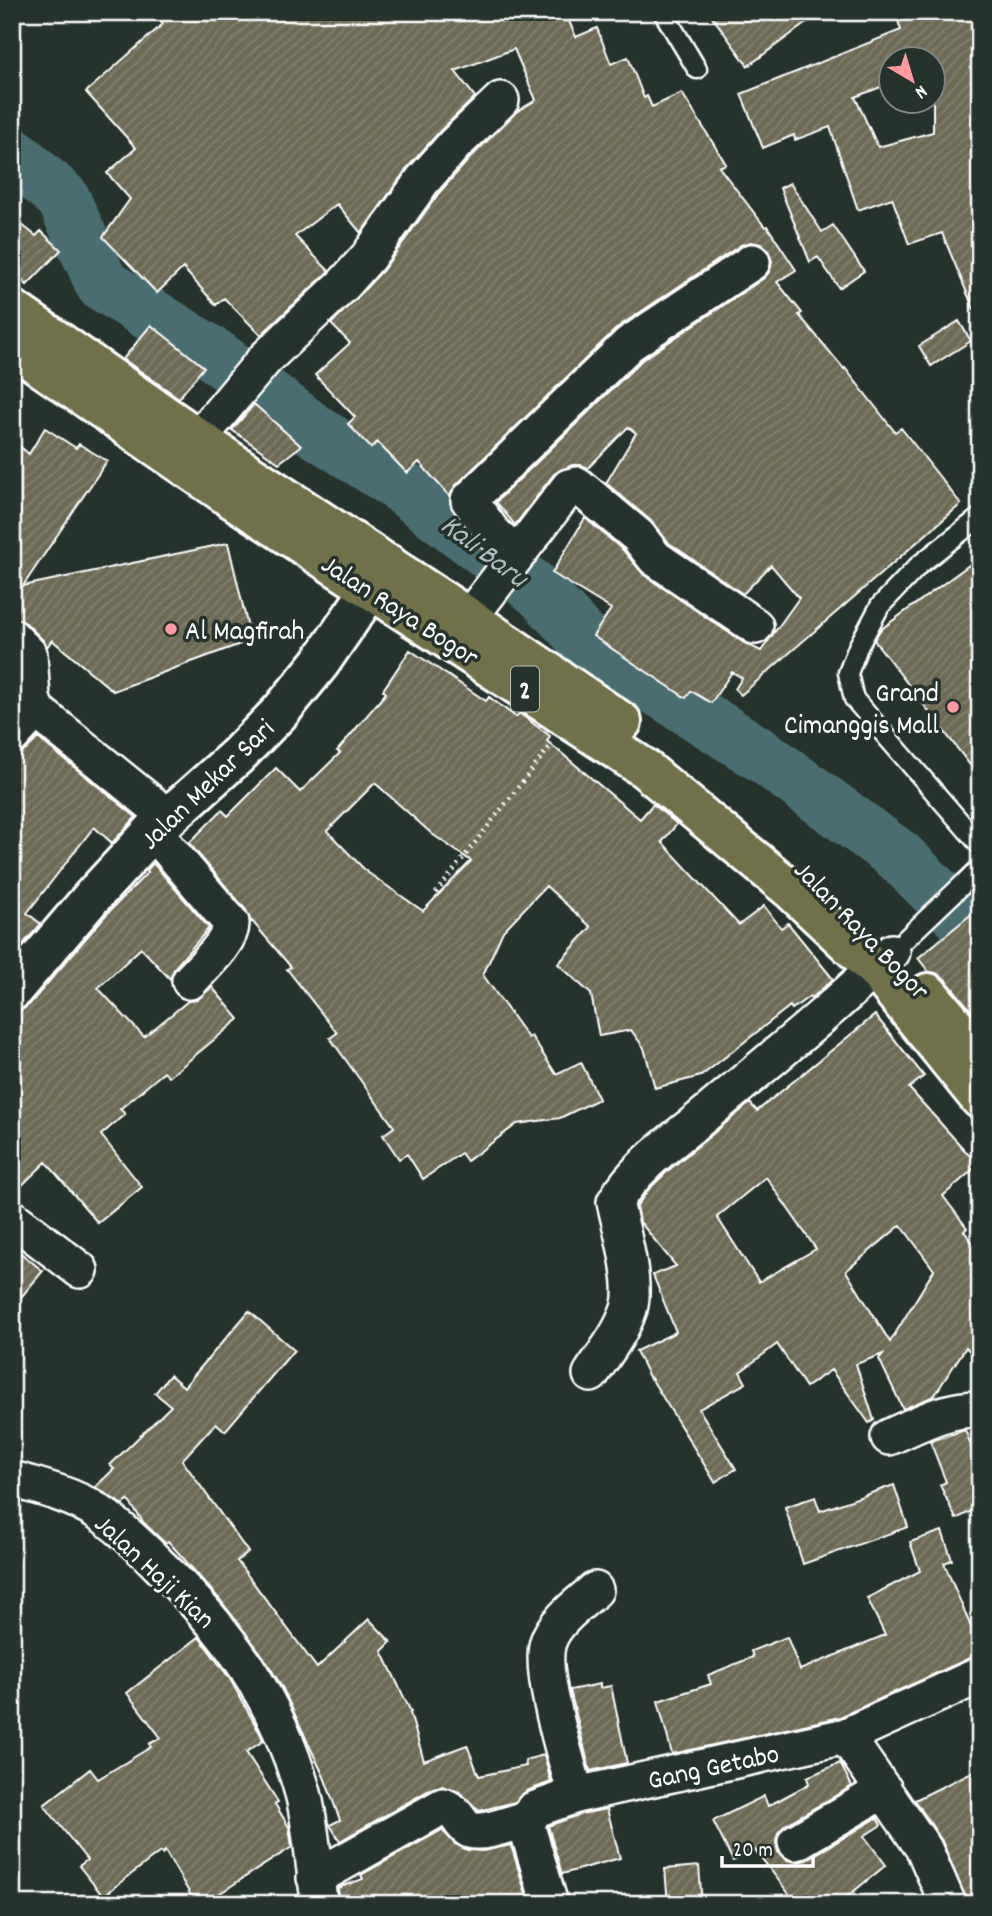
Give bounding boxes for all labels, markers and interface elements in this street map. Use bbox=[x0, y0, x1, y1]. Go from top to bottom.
north arrow bbox=[876, 46, 946, 116]
text: N bbox=[908, 77, 932, 104]
water label: Kali Baru bbox=[430, 506, 537, 602]
street label: Jalan Raya Bogor bbox=[311, 547, 486, 680]
place label: Al Magfirah bbox=[185, 614, 304, 654]
marker: Al Magfirah bbox=[163, 621, 179, 637]
road number: 2 bbox=[511, 666, 539, 712]
place label: Grand Cimanggis Mall bbox=[784, 676, 939, 748]
marker: Grand Cimanggis Mall bbox=[945, 699, 961, 715]
street label: Jalan Mekar Sari bbox=[133, 712, 286, 861]
street label: Jalan Raya Bogor bbox=[782, 853, 937, 1012]
street label: Jalan Haji Kian bbox=[83, 1507, 222, 1640]
street label: Gang Getabo bbox=[645, 1736, 783, 1803]
scale bar bbox=[722, 1825, 814, 1869]
text: 20 m bbox=[733, 1837, 773, 1867]

